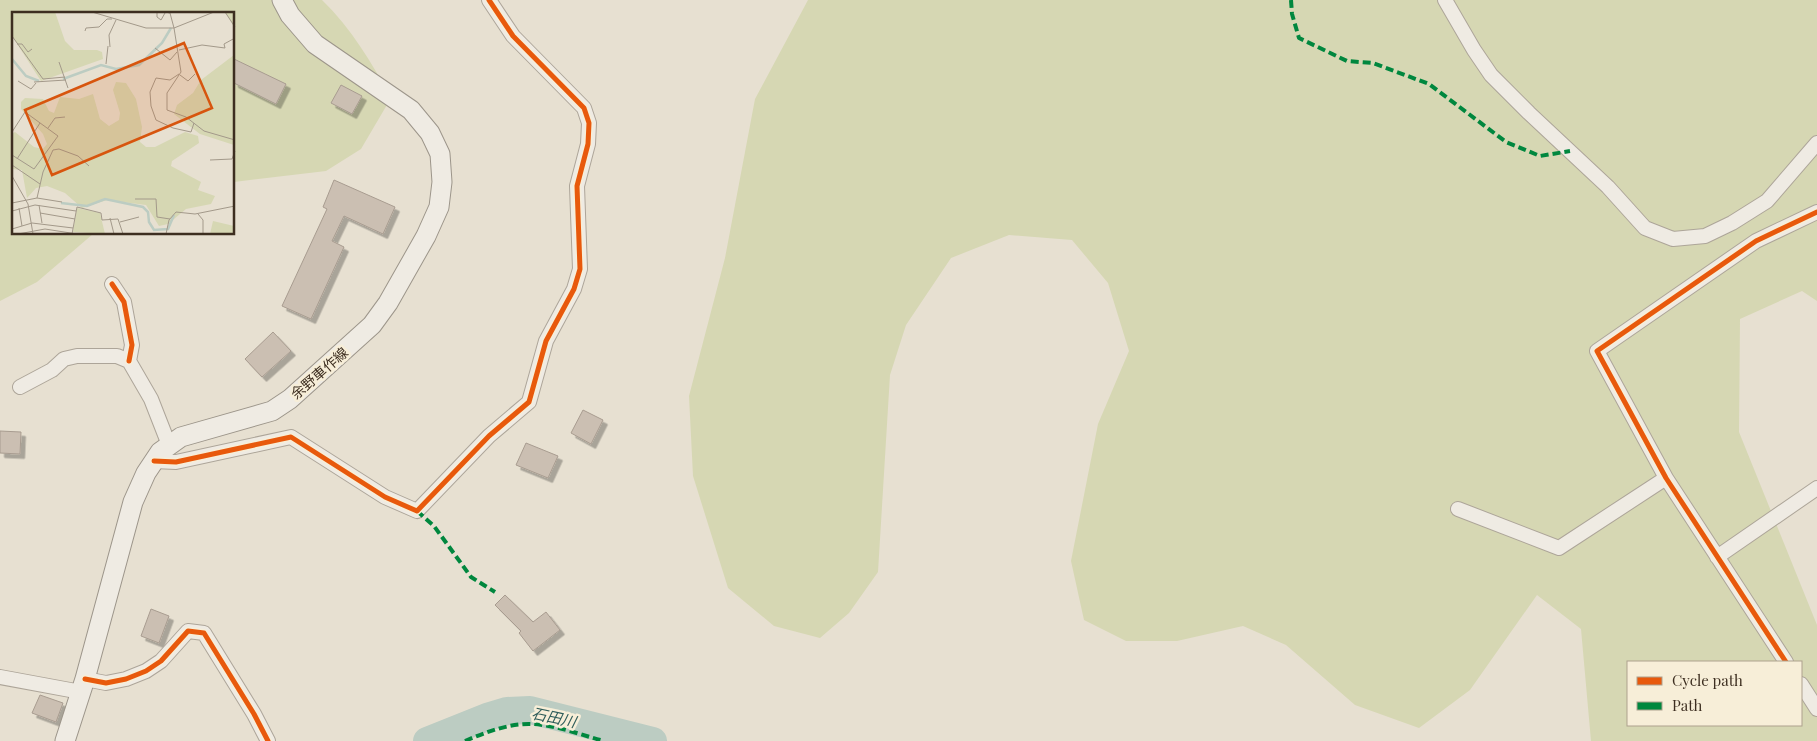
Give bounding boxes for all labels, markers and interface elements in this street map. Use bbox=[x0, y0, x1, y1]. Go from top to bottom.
inset map bbox=[12, 12, 235, 235]
street label: 余野車作線 bbox=[286, 343, 352, 403]
legend bbox=[1627, 661, 1802, 726]
text: Cycle path bbox=[1672, 670, 1743, 690]
text: Path bbox=[1672, 695, 1702, 715]
water label: 石田川 bbox=[530, 703, 580, 732]

